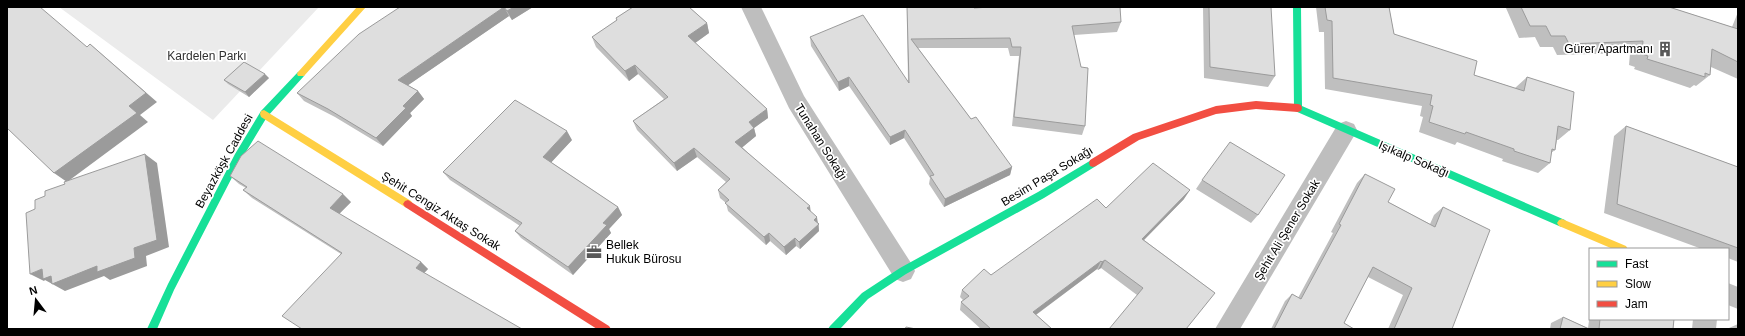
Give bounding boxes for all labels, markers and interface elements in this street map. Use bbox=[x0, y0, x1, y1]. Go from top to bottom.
building icon: Gürer Apartmanı bbox=[1656, 40, 1674, 58]
place label: Gürer Apartmanı bbox=[1564, 42, 1653, 56]
park label: Kardelen Parkı bbox=[167, 49, 247, 63]
street label: Tunahan Sokağı bbox=[792, 101, 850, 183]
street label: Beyazköşk Caddesi bbox=[192, 112, 256, 210]
street label: Işıkalp Sokağı bbox=[1377, 138, 1451, 180]
street label: Besim Paşa Sokağı bbox=[999, 143, 1095, 209]
street label: Şehit Cengiz Aktaş Sokak bbox=[379, 169, 504, 254]
street label: Şehit Ali Şener Sokak bbox=[1251, 176, 1323, 283]
place label: Bellek Hukuk Bürosu bbox=[606, 238, 681, 266]
office icon: Bellek Hukuk Bürosu bbox=[585, 243, 603, 261]
legend bbox=[1589, 248, 1729, 320]
text: Fast bbox=[1625, 257, 1649, 271]
text: Slow bbox=[1625, 277, 1651, 291]
north arrow bbox=[16, 280, 56, 320]
text: N bbox=[28, 284, 39, 297]
text: Jam bbox=[1625, 297, 1648, 311]

